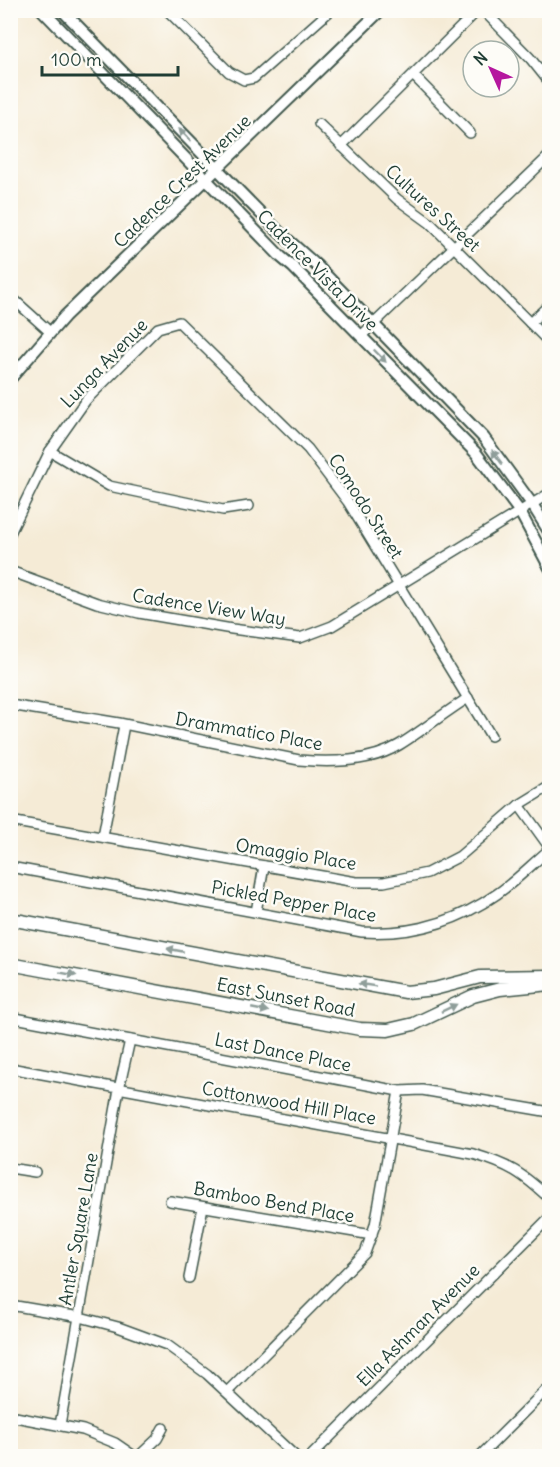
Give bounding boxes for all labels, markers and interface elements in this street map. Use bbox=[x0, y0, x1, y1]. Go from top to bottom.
scale bar bbox=[42, 39, 178, 77]
north arrow bbox=[461, 39, 521, 99]
text: N bbox=[469, 47, 491, 69]
text: 100 m bbox=[51, 48, 102, 71]
street label: Cadence Crest Avenue bbox=[108, 109, 256, 253]
one-way arrow bbox=[178, 129, 192, 143]
street label: Cultures Street bbox=[381, 159, 485, 257]
street label: Cadence Vista Drive bbox=[253, 205, 383, 335]
street label: Lunga Avenue bbox=[56, 313, 152, 413]
one-way arrow bbox=[373, 348, 387, 363]
street label: Comodo Street bbox=[323, 449, 409, 563]
one-way arrow bbox=[491, 449, 503, 465]
street label: Cadence View Way bbox=[131, 584, 287, 630]
street label: Drammatico Place bbox=[174, 707, 324, 755]
street label: Omaggio Place bbox=[234, 833, 358, 875]
street label: Pickled Pepper Place bbox=[210, 875, 378, 927]
one-way arrow bbox=[166, 945, 185, 954]
one-way arrow bbox=[59, 970, 78, 979]
street label: East Sunset Road bbox=[215, 972, 358, 1022]
one-way arrow bbox=[358, 981, 377, 990]
one-way arrow bbox=[440, 1003, 457, 1013]
one-way arrow bbox=[250, 1006, 269, 1015]
street label: Last Dance Place bbox=[213, 1028, 353, 1076]
street label: Cottonwood Hill Place bbox=[200, 1076, 378, 1130]
street label: Antler Square Lane bbox=[53, 1151, 103, 1307]
street label: Bamboo Bend Place bbox=[192, 1177, 356, 1227]
street label: Ella Ashman Avenue bbox=[352, 1259, 484, 1391]

